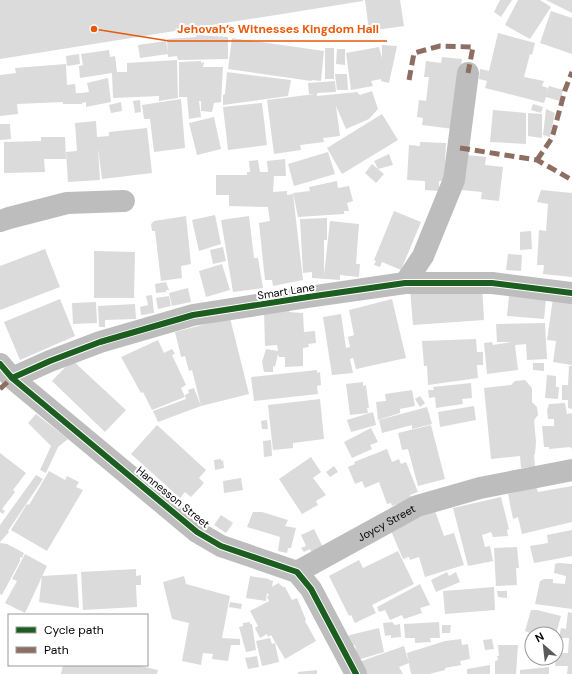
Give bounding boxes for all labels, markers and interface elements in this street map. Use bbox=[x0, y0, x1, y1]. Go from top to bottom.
callout: Jehovah’s Witnesses Kingdom Hall bbox=[169, 17, 387, 41]
text: Jehovah’s Witnesses Kingdom Hall bbox=[177, 21, 379, 37]
street label: Smart Lane bbox=[256, 280, 316, 302]
street label: Hannesson Street bbox=[133, 463, 213, 531]
street label: Joycy Street bbox=[355, 501, 418, 544]
legend bbox=[8, 614, 148, 666]
text: Cycle path bbox=[44, 622, 104, 638]
north arrow bbox=[524, 626, 564, 666]
text: N bbox=[532, 629, 546, 645]
text: Path bbox=[44, 642, 69, 658]

